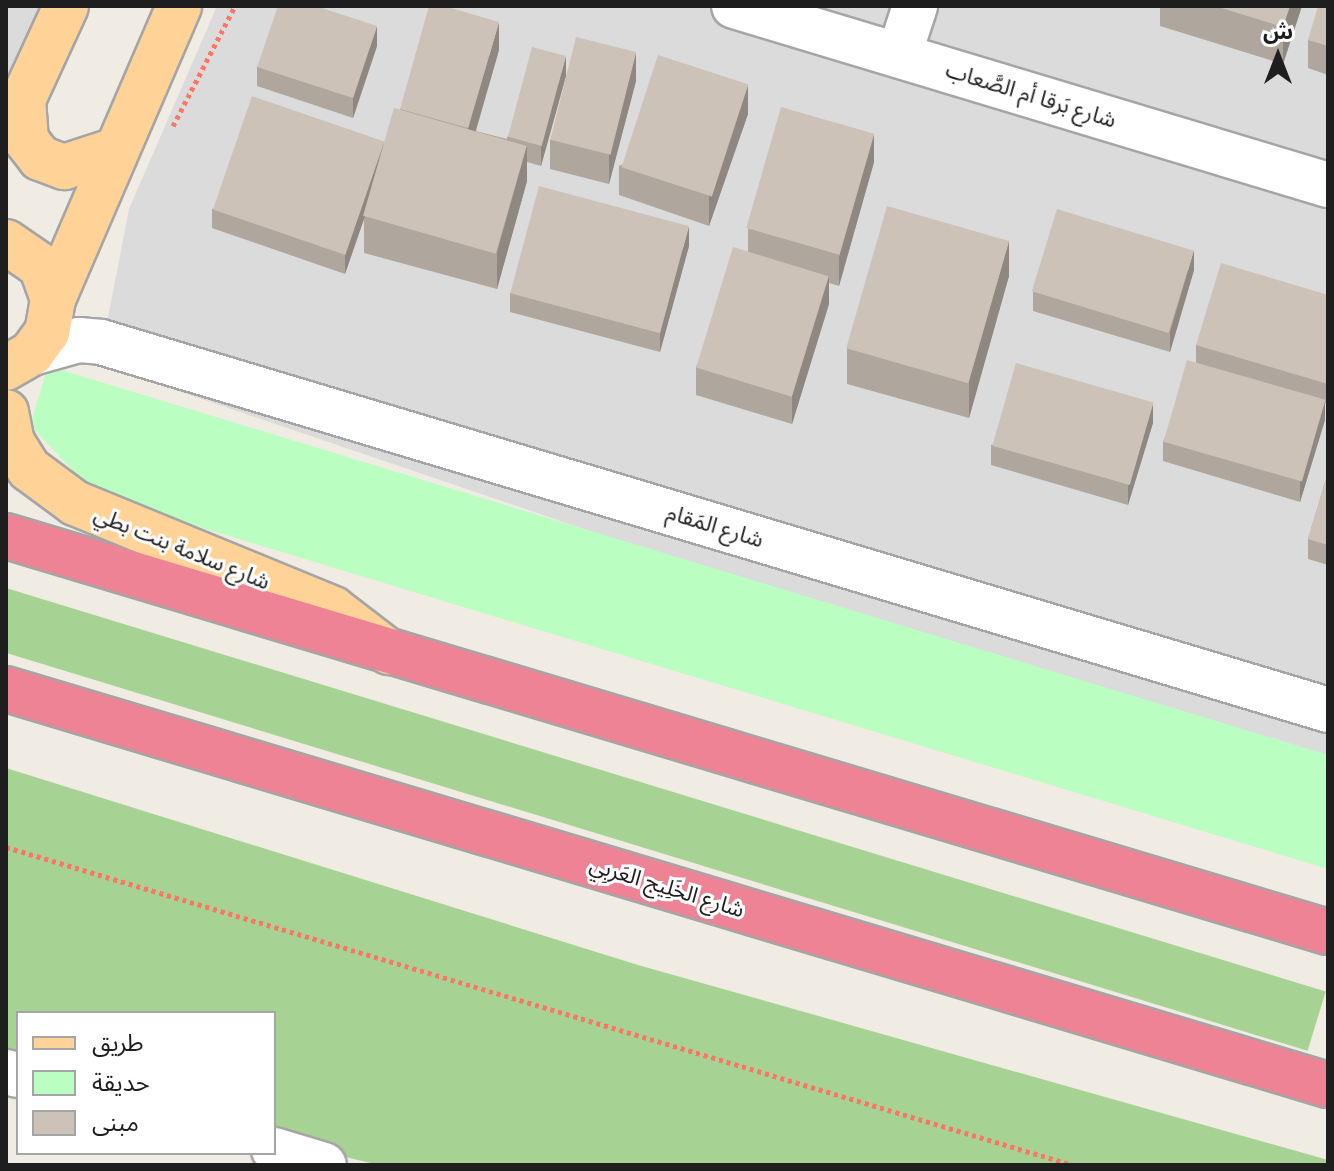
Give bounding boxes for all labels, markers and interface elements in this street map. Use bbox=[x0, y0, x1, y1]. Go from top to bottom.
north arrow bbox=[1238, 16, 1318, 96]
text: ش bbox=[1263, 19, 1293, 44]
street label: شارع بَرقا أم الصَّعاب bbox=[943, 57, 1119, 133]
street label: شارع المَقام bbox=[663, 499, 767, 553]
street label: شارع سلامة بنت بطي bbox=[90, 501, 274, 595]
street label: شارع الخَلِيج العَربِي bbox=[586, 851, 748, 923]
legend bbox=[16, 1011, 276, 1155]
text: طريق bbox=[92, 1029, 144, 1057]
text: حديقة bbox=[92, 1069, 150, 1097]
text: مبنى bbox=[92, 1109, 139, 1137]

